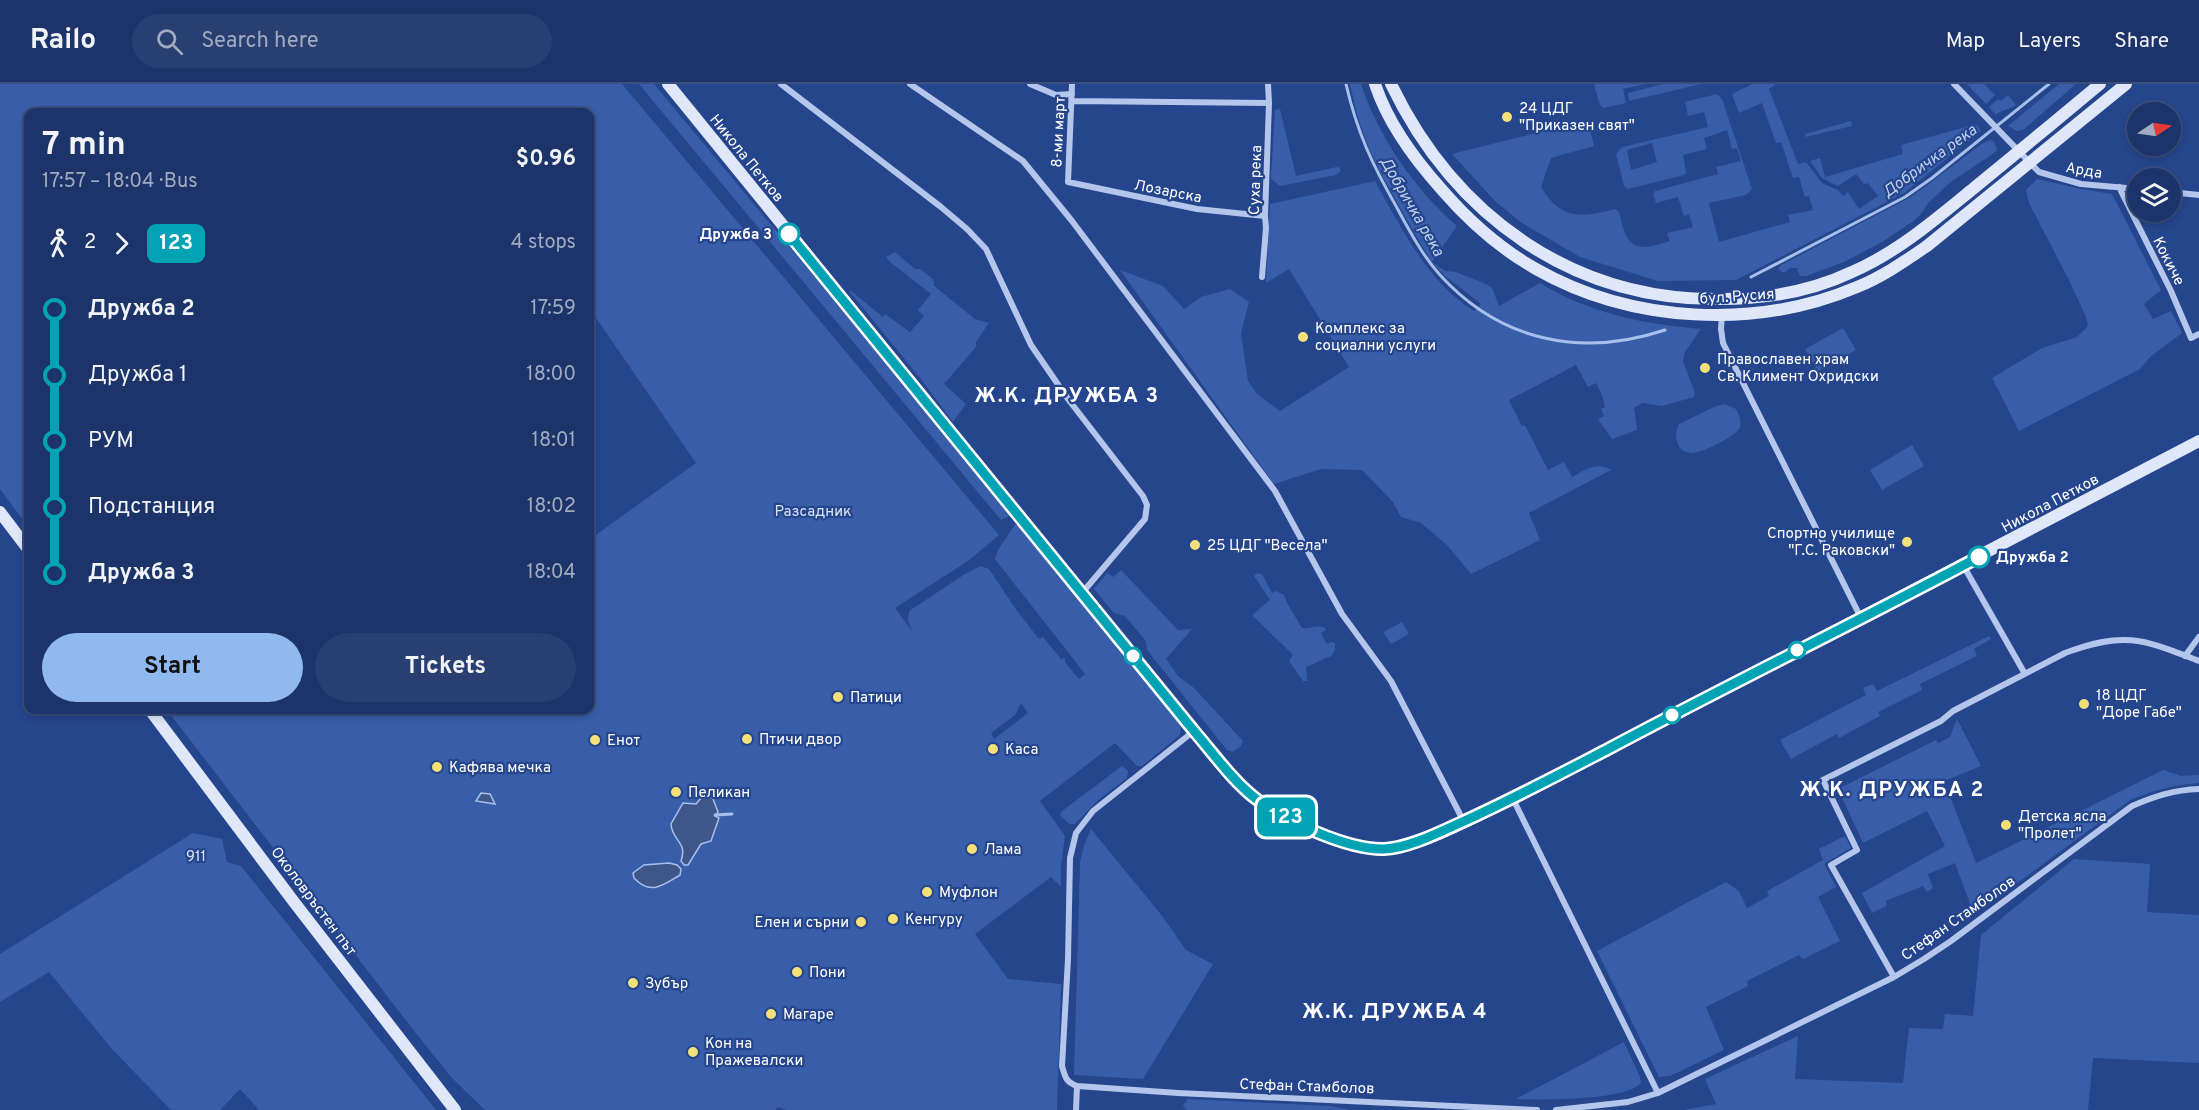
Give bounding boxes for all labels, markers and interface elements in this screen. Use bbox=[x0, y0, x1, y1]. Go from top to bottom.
search box bbox=[132, 14, 552, 68]
text: Railo bbox=[30, 23, 96, 59]
icon: search bbox=[153, 25, 186, 58]
text: Search here bbox=[201, 28, 319, 55]
text: Map bbox=[1946, 28, 1985, 55]
text: Layers bbox=[2018, 28, 2081, 55]
text: Share bbox=[2114, 28, 2169, 55]
street label: 8-ми март bbox=[1048, 96, 1071, 168]
place label: 24 ЦДГ "Приказен свят" bbox=[1519, 100, 1635, 136]
north arrow bbox=[2127, 102, 2181, 156]
map controls bbox=[2127, 102, 2181, 222]
marker: 24 ЦДГ "Приказен свят" bbox=[1500, 110, 1514, 124]
street label: Никола Петков bbox=[705, 111, 787, 207]
water label: Добричка река bbox=[1879, 120, 1982, 203]
text: 7 min bbox=[42, 125, 126, 167]
street label: Суха река bbox=[1246, 145, 1267, 215]
text: $0.96 bbox=[516, 146, 576, 173]
water label: Добричка река bbox=[1375, 154, 1448, 261]
street label: Арда bbox=[2064, 159, 2103, 184]
button: layers bbox=[2127, 168, 2181, 222]
text: 17:57 – 18:04 · Bus bbox=[42, 169, 198, 195]
street label: Лозарска bbox=[1132, 177, 1203, 208]
marker: Дружба 3 bbox=[778, 223, 800, 245]
place label: Дружба 3 bbox=[699, 226, 772, 245]
icon: walk bbox=[42, 227, 75, 260]
icon: forward bbox=[105, 227, 138, 260]
text: 2 bbox=[84, 230, 96, 256]
text: 123 bbox=[159, 230, 193, 257]
text: 4 stops bbox=[511, 230, 576, 256]
street label: Кокиче bbox=[2147, 234, 2188, 289]
street label: бул. Русия bbox=[1699, 285, 1775, 310]
text: Дружба 2 bbox=[88, 296, 195, 323]
text: 17:59 bbox=[530, 296, 576, 322]
place label: Комплекс за социални услуги bbox=[1315, 320, 1436, 356]
marker: Комплекс за социални услуги bbox=[1296, 330, 1310, 344]
place label: Православен храм Св. Климент Охридски bbox=[1717, 351, 1879, 387]
marker: Православен храм Св. Климент Охридски bbox=[1698, 361, 1712, 375]
text: Дружба 1 bbox=[88, 362, 187, 389]
text: 18:00 bbox=[526, 362, 576, 388]
district label: Ж.К. ДРУЖБА 3 bbox=[974, 383, 1160, 410]
text: РУМ bbox=[88, 428, 134, 455]
text: 18:01 bbox=[532, 428, 576, 454]
street label: Никола Петков bbox=[1999, 471, 2103, 538]
text: Подстанция bbox=[88, 494, 215, 521]
text: 18:02 bbox=[527, 494, 576, 520]
park label: Разсадник bbox=[774, 503, 852, 522]
place label: Спортно училище "Г.С. Раковски" bbox=[1767, 525, 1895, 561]
marker: Спортно училище "Г.С. Раковски" bbox=[1900, 535, 1914, 549]
place label: 25 ЦДГ "Весела" bbox=[1207, 537, 1328, 556]
marker: 25 ЦДГ "Весела" bbox=[1188, 538, 1202, 552]
marker: Дружба 2 bbox=[1968, 546, 1990, 568]
place label: Дружба 2 bbox=[1996, 549, 2069, 568]
text: Дружба 3 bbox=[88, 560, 194, 587]
text: 18:04 bbox=[527, 560, 576, 586]
button: Start bbox=[42, 633, 303, 702]
button: Tickets bbox=[315, 633, 576, 702]
unlabelled marker bbox=[1788, 641, 1806, 659]
unlabelled marker bbox=[1124, 647, 1142, 665]
place label: 18 ЦДГ "Доре Габе" bbox=[2096, 687, 2182, 723]
place label: Патици bbox=[850, 689, 902, 708]
marker: Патици bbox=[831, 690, 845, 704]
marker: 18 ЦДГ "Доре Габе" bbox=[2077, 697, 2091, 711]
unlabelled marker bbox=[1663, 706, 1681, 724]
place label: Птичи двор bbox=[759, 731, 841, 750]
place label: Енот bbox=[607, 732, 640, 751]
marker: Птичи двор bbox=[740, 732, 754, 746]
marker: Енот bbox=[588, 733, 602, 747]
place label: Каса bbox=[1005, 741, 1038, 760]
marker: Каса bbox=[986, 742, 1000, 756]
place label: Кафява мечка bbox=[449, 759, 551, 778]
marker: Кафява мечка bbox=[430, 760, 444, 774]
district label: Ж.К. ДРУЖБА 2 bbox=[1799, 777, 1985, 804]
place label: Пеликан bbox=[688, 784, 750, 803]
marker: Пеликан bbox=[669, 785, 683, 799]
line badge: 123 bbox=[1252, 798, 1320, 836]
text: 123 bbox=[1269, 804, 1303, 831]
place label: Детска ясла "Пролет" bbox=[2018, 808, 2106, 844]
marker: Детска ясла "Пролет" bbox=[1999, 818, 2013, 832]
place label: Лама bbox=[984, 841, 1021, 860]
marker: Лама bbox=[965, 842, 979, 856]
street label: Околовръстен път bbox=[266, 844, 360, 960]
park label: 911 bbox=[186, 848, 206, 867]
street label: Стефан Стамболов bbox=[1898, 873, 2020, 966]
place label: Муфлон bbox=[939, 884, 998, 903]
marker: Муфлон bbox=[920, 885, 934, 899]
place label: Кенгуру bbox=[905, 911, 963, 930]
marker: Кенгуру bbox=[886, 912, 900, 926]
place label: Елен и сърни bbox=[755, 914, 849, 933]
marker: Елен и сърни bbox=[854, 915, 868, 929]
place label: Пони bbox=[809, 964, 846, 983]
marker: Пони bbox=[790, 965, 804, 979]
place label: Зубър bbox=[645, 975, 688, 994]
marker: Зубър bbox=[626, 976, 640, 990]
district label: Ж.К. ДРУЖБА 4 bbox=[1302, 999, 1488, 1026]
place label: Магаре bbox=[783, 1006, 834, 1025]
marker: Магаре bbox=[764, 1007, 778, 1021]
place label: Кон на Пражевалски bbox=[705, 1035, 803, 1071]
marker: Кон на Пражевалски bbox=[686, 1045, 700, 1059]
street label: Стефан Стамболов bbox=[1239, 1076, 1375, 1099]

